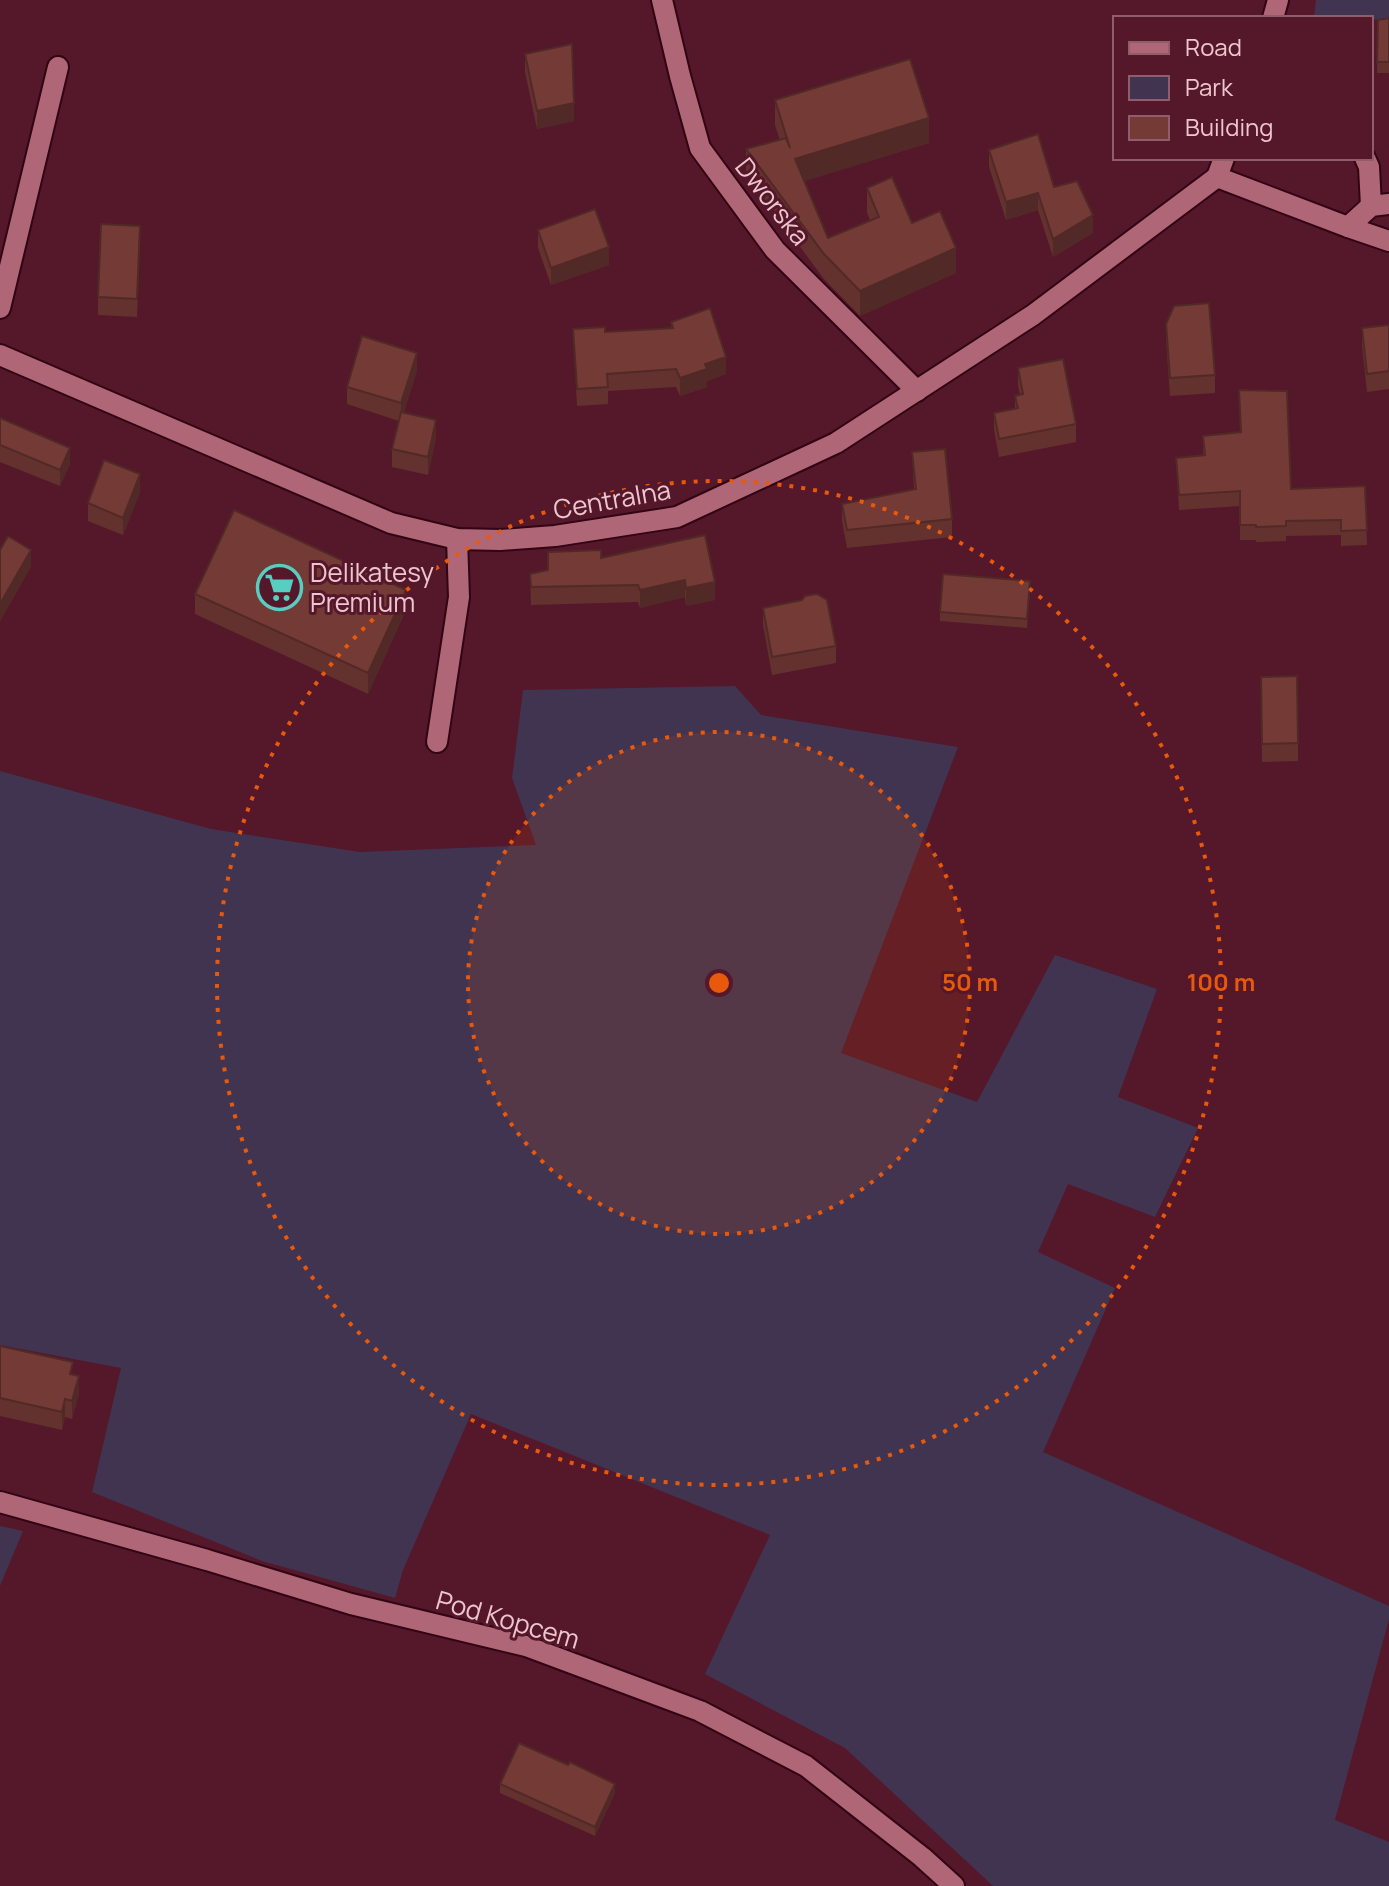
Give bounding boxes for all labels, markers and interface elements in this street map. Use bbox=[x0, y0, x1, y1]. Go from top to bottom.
legend bbox=[1113, 16, 1373, 160]
text: Road bbox=[1185, 30, 1242, 63]
text: Park bbox=[1185, 70, 1234, 103]
text: Building bbox=[1185, 110, 1273, 143]
street label: Dworska bbox=[727, 150, 819, 252]
street label: Centralna bbox=[551, 471, 673, 527]
place label: Delikatesy Premium bbox=[310, 554, 434, 620]
supermarket icon: Delikatesy Premium bbox=[255, 563, 303, 611]
text: 50 m bbox=[942, 965, 998, 998]
text: 100 m bbox=[1187, 965, 1255, 998]
centre of rings bbox=[705, 969, 733, 997]
street label: Pod Kopcem bbox=[432, 1581, 584, 1657]

